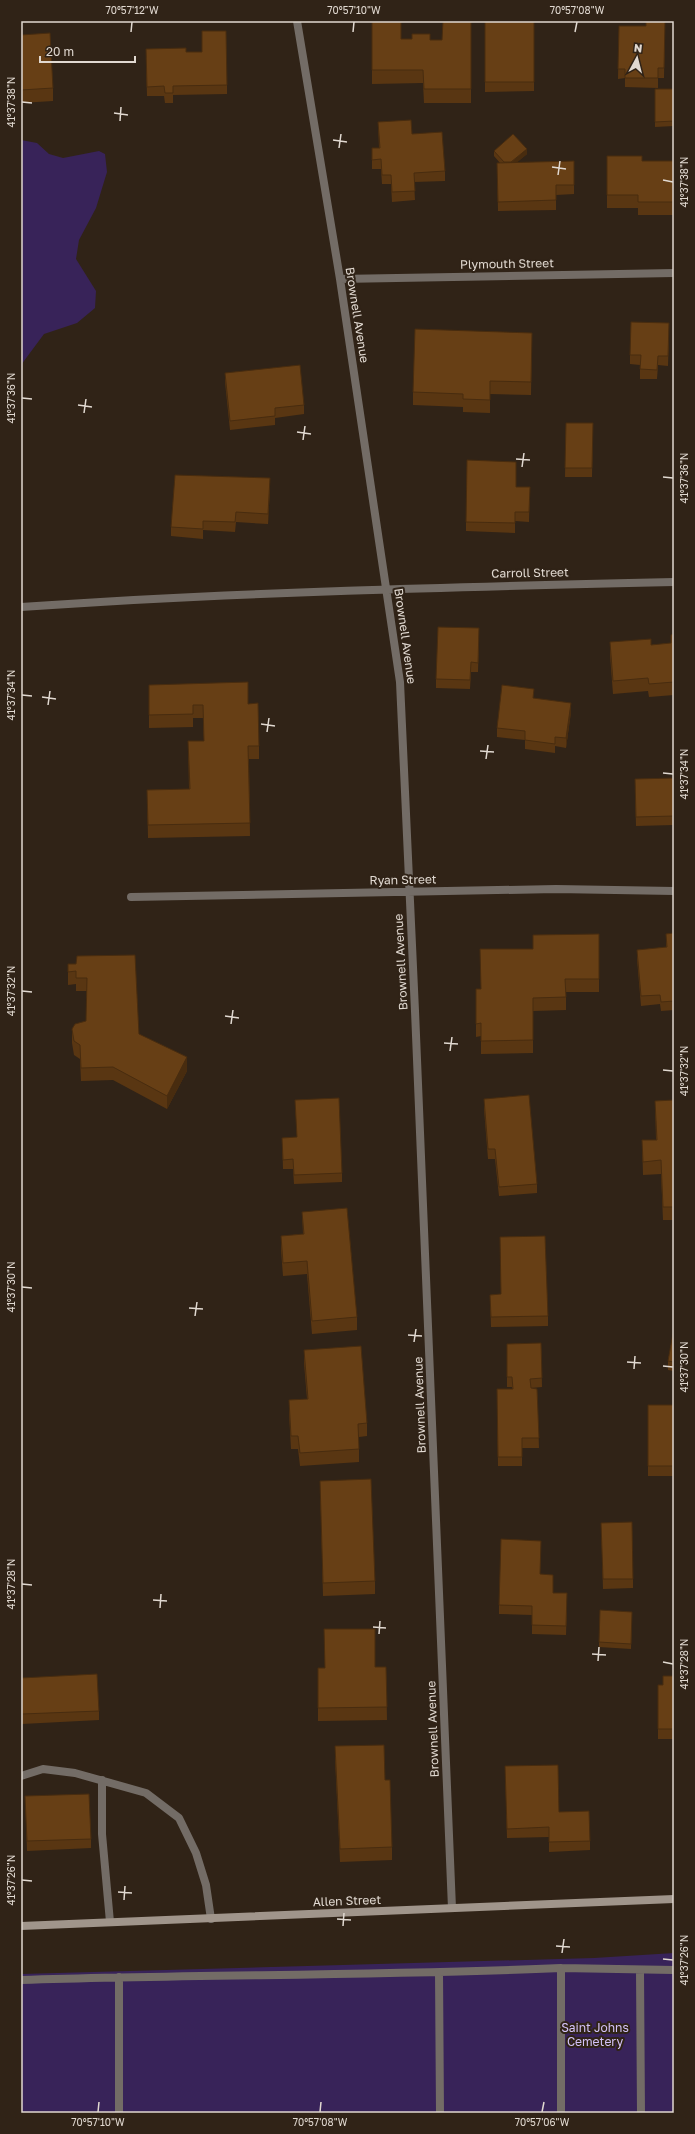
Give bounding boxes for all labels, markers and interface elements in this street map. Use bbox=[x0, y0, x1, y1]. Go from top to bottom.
text: 70°57'12"W bbox=[105, 4, 159, 16]
text: 70°57'10"W bbox=[327, 4, 381, 16]
text: 70°57'08"W bbox=[550, 4, 605, 16]
scale bar bbox=[40, 38, 135, 64]
north arrow bbox=[617, 38, 657, 78]
text: N bbox=[633, 41, 643, 55]
text: 20 m bbox=[46, 44, 74, 59]
text: 41°37'38"N bbox=[5, 77, 17, 127]
text: 41°37'38"N bbox=[678, 157, 690, 207]
street label: Plymouth Street bbox=[460, 255, 554, 272]
street label: Brownell Avenue bbox=[343, 266, 372, 364]
text: 41°37'36"N bbox=[5, 373, 17, 423]
text: 41°37'36"N bbox=[678, 453, 690, 503]
street label: Carroll Street bbox=[491, 564, 569, 581]
street label: Brownell Avenue bbox=[391, 587, 420, 685]
text: 41°37'34"N bbox=[5, 670, 17, 720]
text: 41°37'34"N bbox=[678, 749, 690, 799]
street label: Ryan Street bbox=[369, 871, 437, 888]
street label: Brownell Avenue bbox=[390, 913, 411, 1011]
text: 41°37'32"N bbox=[5, 966, 17, 1016]
text: 41°37'32"N bbox=[678, 1046, 690, 1096]
text: 41°37'30"N bbox=[5, 1262, 17, 1312]
text: 41°37'30"N bbox=[678, 1342, 690, 1392]
street label: Brownell Avenue bbox=[410, 1356, 429, 1454]
text: 41°37'28"N bbox=[5, 1559, 17, 1609]
text: 41°37'28"N bbox=[678, 1639, 690, 1689]
street label: Brownell Avenue bbox=[423, 1680, 442, 1778]
text: 41°37'26"N bbox=[5, 1855, 17, 1905]
street label: Allen Street bbox=[313, 1892, 382, 1909]
text: 41°37'26"N bbox=[678, 1935, 690, 1985]
park label: Saint Johns Cemetery bbox=[561, 2020, 629, 2049]
text: 70°57'10"W bbox=[71, 2116, 125, 2128]
text: 70°57'08"W bbox=[293, 2116, 348, 2128]
text: 70°57'06"W bbox=[515, 2116, 570, 2128]

